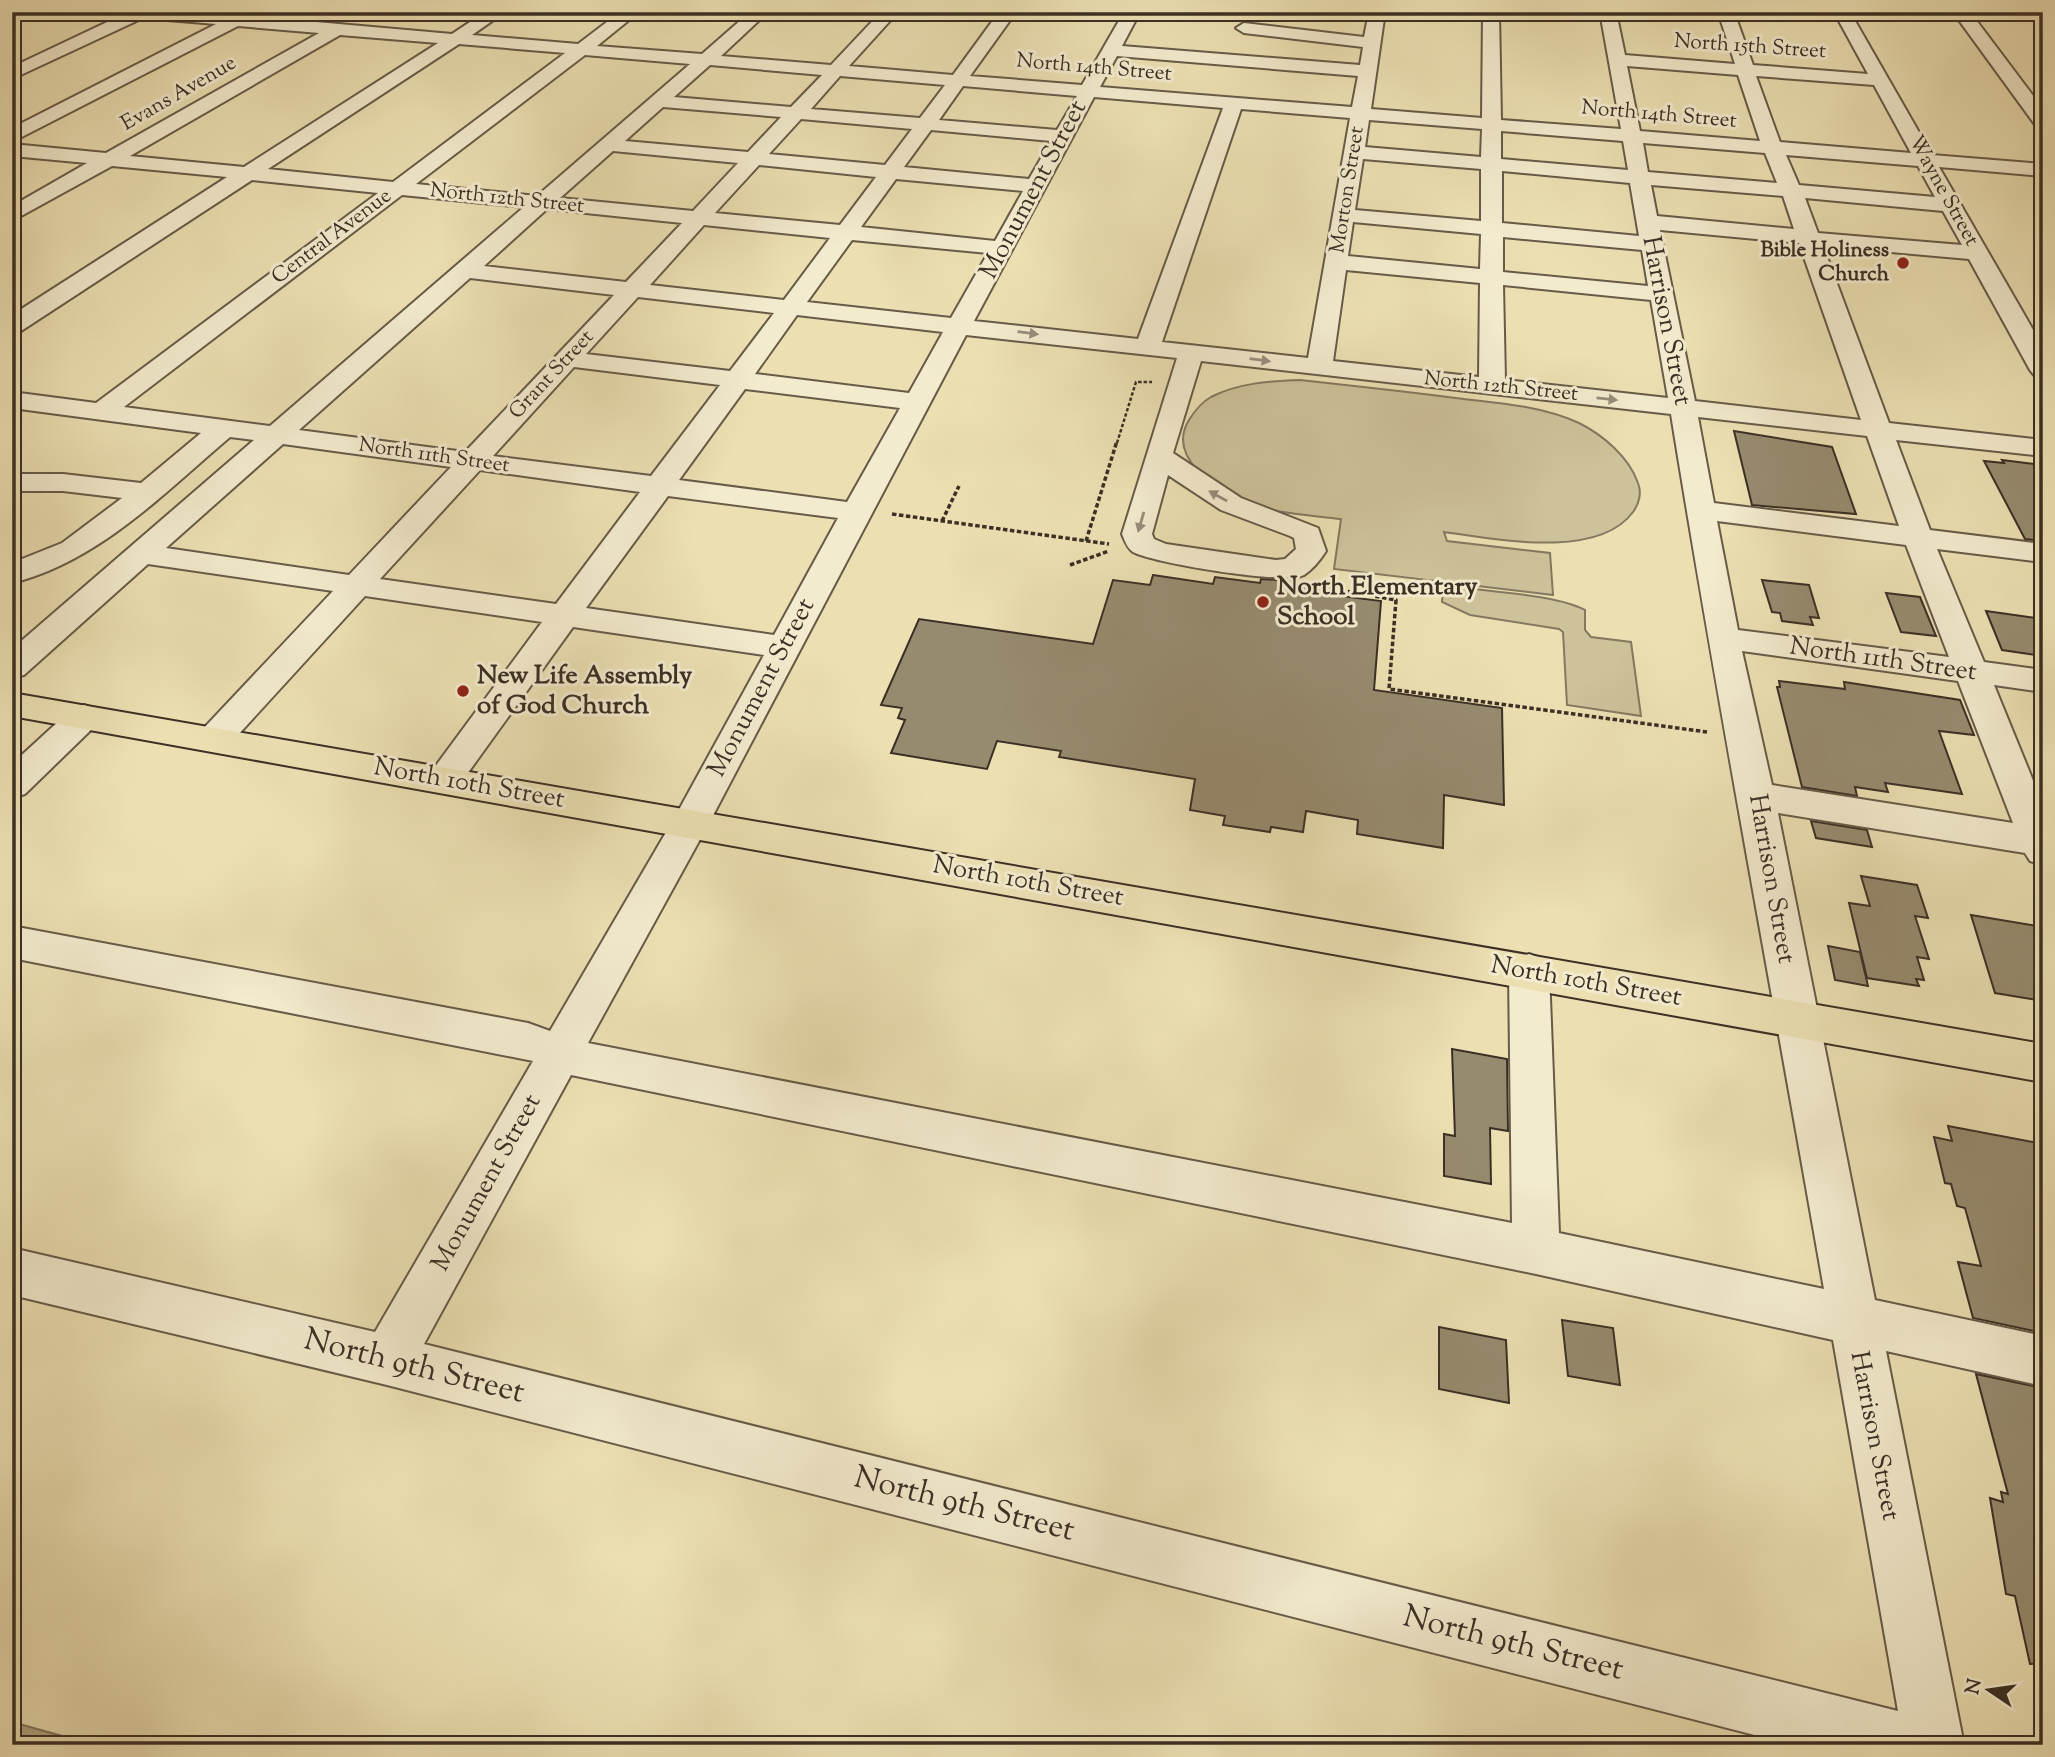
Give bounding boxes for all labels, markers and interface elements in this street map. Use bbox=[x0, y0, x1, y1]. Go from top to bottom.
street label: North 15th Street bbox=[1673, 27, 1827, 67]
street label: North 14th Street bbox=[1015, 46, 1173, 90]
street label: Evans Avenue bbox=[116, 49, 242, 139]
street label: North 14th Street bbox=[1580, 93, 1738, 137]
street label: Monument Street bbox=[971, 94, 1097, 286]
street label: Morton Street bbox=[1323, 124, 1373, 256]
street label: Wayne Street bbox=[1900, 130, 1986, 252]
street label: North 12th Street bbox=[428, 176, 586, 222]
street label: Central Avenue bbox=[266, 182, 398, 292]
street label: Harrison Street bbox=[1631, 233, 1701, 409]
place label: Bible Holiness Church bbox=[1760, 236, 1890, 290]
marker: Bible Holiness Church bbox=[1895, 255, 1911, 271]
street label: Grant Street bbox=[503, 324, 601, 426]
one-way arrow bbox=[1017, 328, 1039, 339]
one-way arrow bbox=[1249, 355, 1271, 366]
street label: North 12th Street bbox=[1422, 364, 1580, 410]
one-way arrow bbox=[1597, 394, 1619, 405]
street label: North 11th Street bbox=[357, 431, 511, 481]
one-way arrow bbox=[1208, 490, 1228, 502]
one-way arrow bbox=[1135, 512, 1145, 533]
place label: North Elementary School bbox=[1277, 569, 1478, 636]
street label: Monument Street bbox=[699, 592, 825, 784]
marker: North Elementary School bbox=[1255, 594, 1271, 610]
street label: North 11th Street bbox=[1787, 629, 1979, 691]
place label: New Life Assembly of God Church bbox=[477, 658, 692, 725]
marker: New Life Assembly of God Church bbox=[455, 683, 471, 699]
street label: North 10th Street bbox=[371, 749, 567, 819]
street label: Harrison Street bbox=[1738, 791, 1804, 967]
street label: North 10th Street bbox=[930, 847, 1126, 917]
street label: North 10th Street bbox=[1488, 947, 1684, 1017]
street label: Monument Street bbox=[423, 1087, 551, 1278]
street label: North 9th Street bbox=[299, 1317, 529, 1417]
street label: Harrison Street bbox=[1839, 1348, 1909, 1524]
street label: North 9th Street bbox=[849, 1455, 1079, 1555]
street label: North 9th Street bbox=[1398, 1594, 1628, 1694]
north arrow bbox=[1954, 1656, 2024, 1726]
text: N bbox=[1960, 1676, 1990, 1697]

